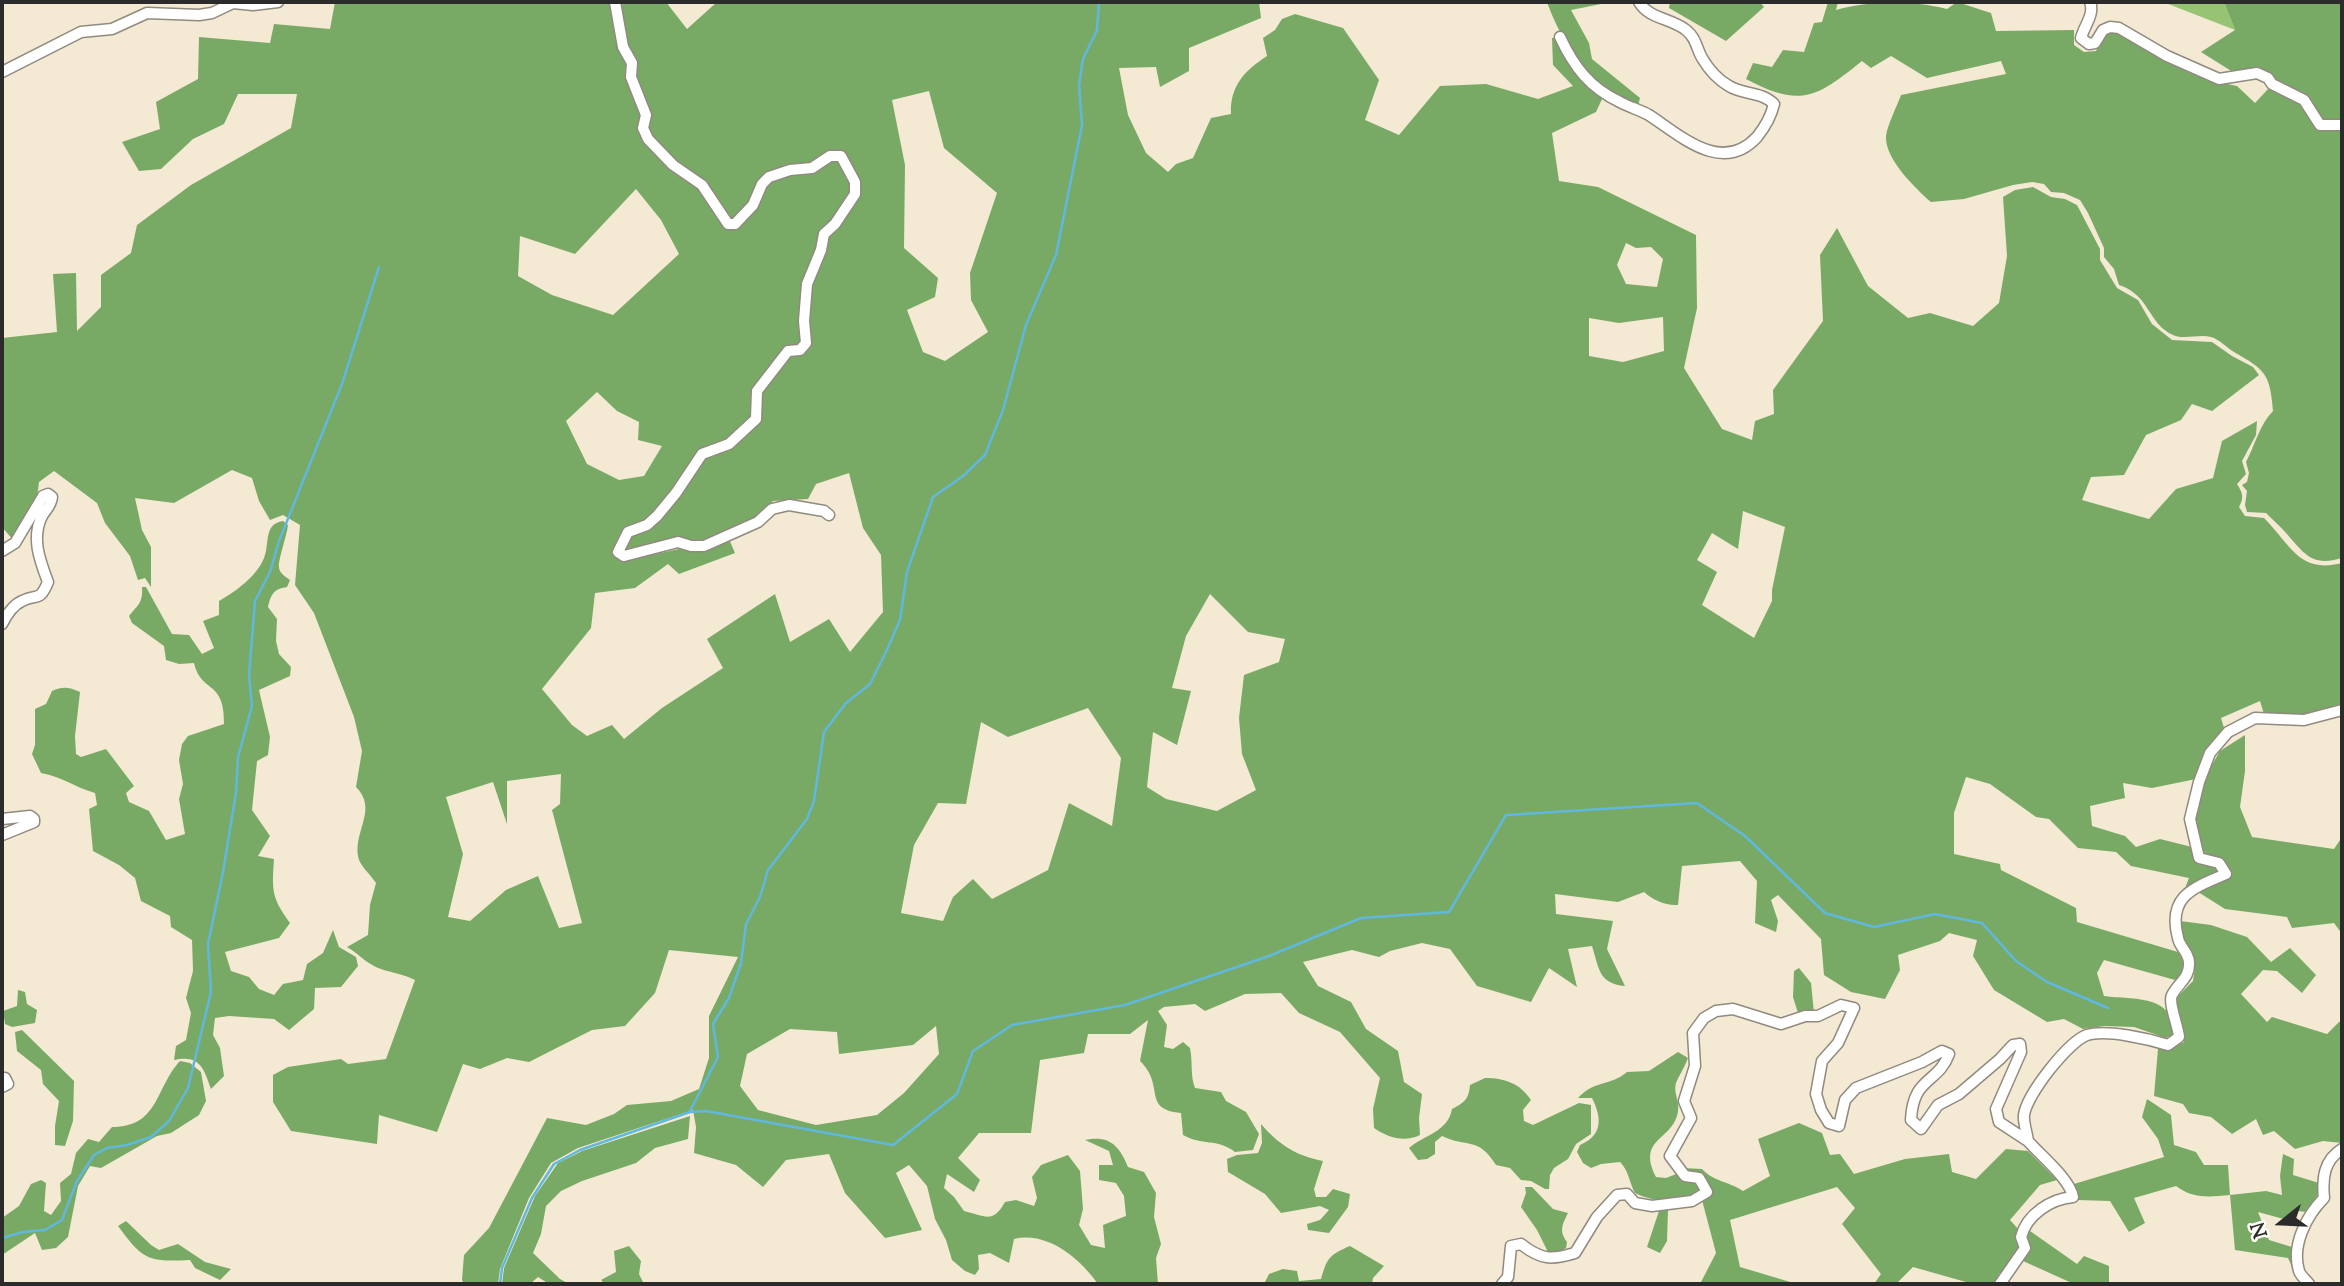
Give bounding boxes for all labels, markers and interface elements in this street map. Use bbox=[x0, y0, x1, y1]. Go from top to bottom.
north arrow bbox=[2246, 1188, 2316, 1258]
text: N bbox=[2245, 1218, 2276, 1241]

